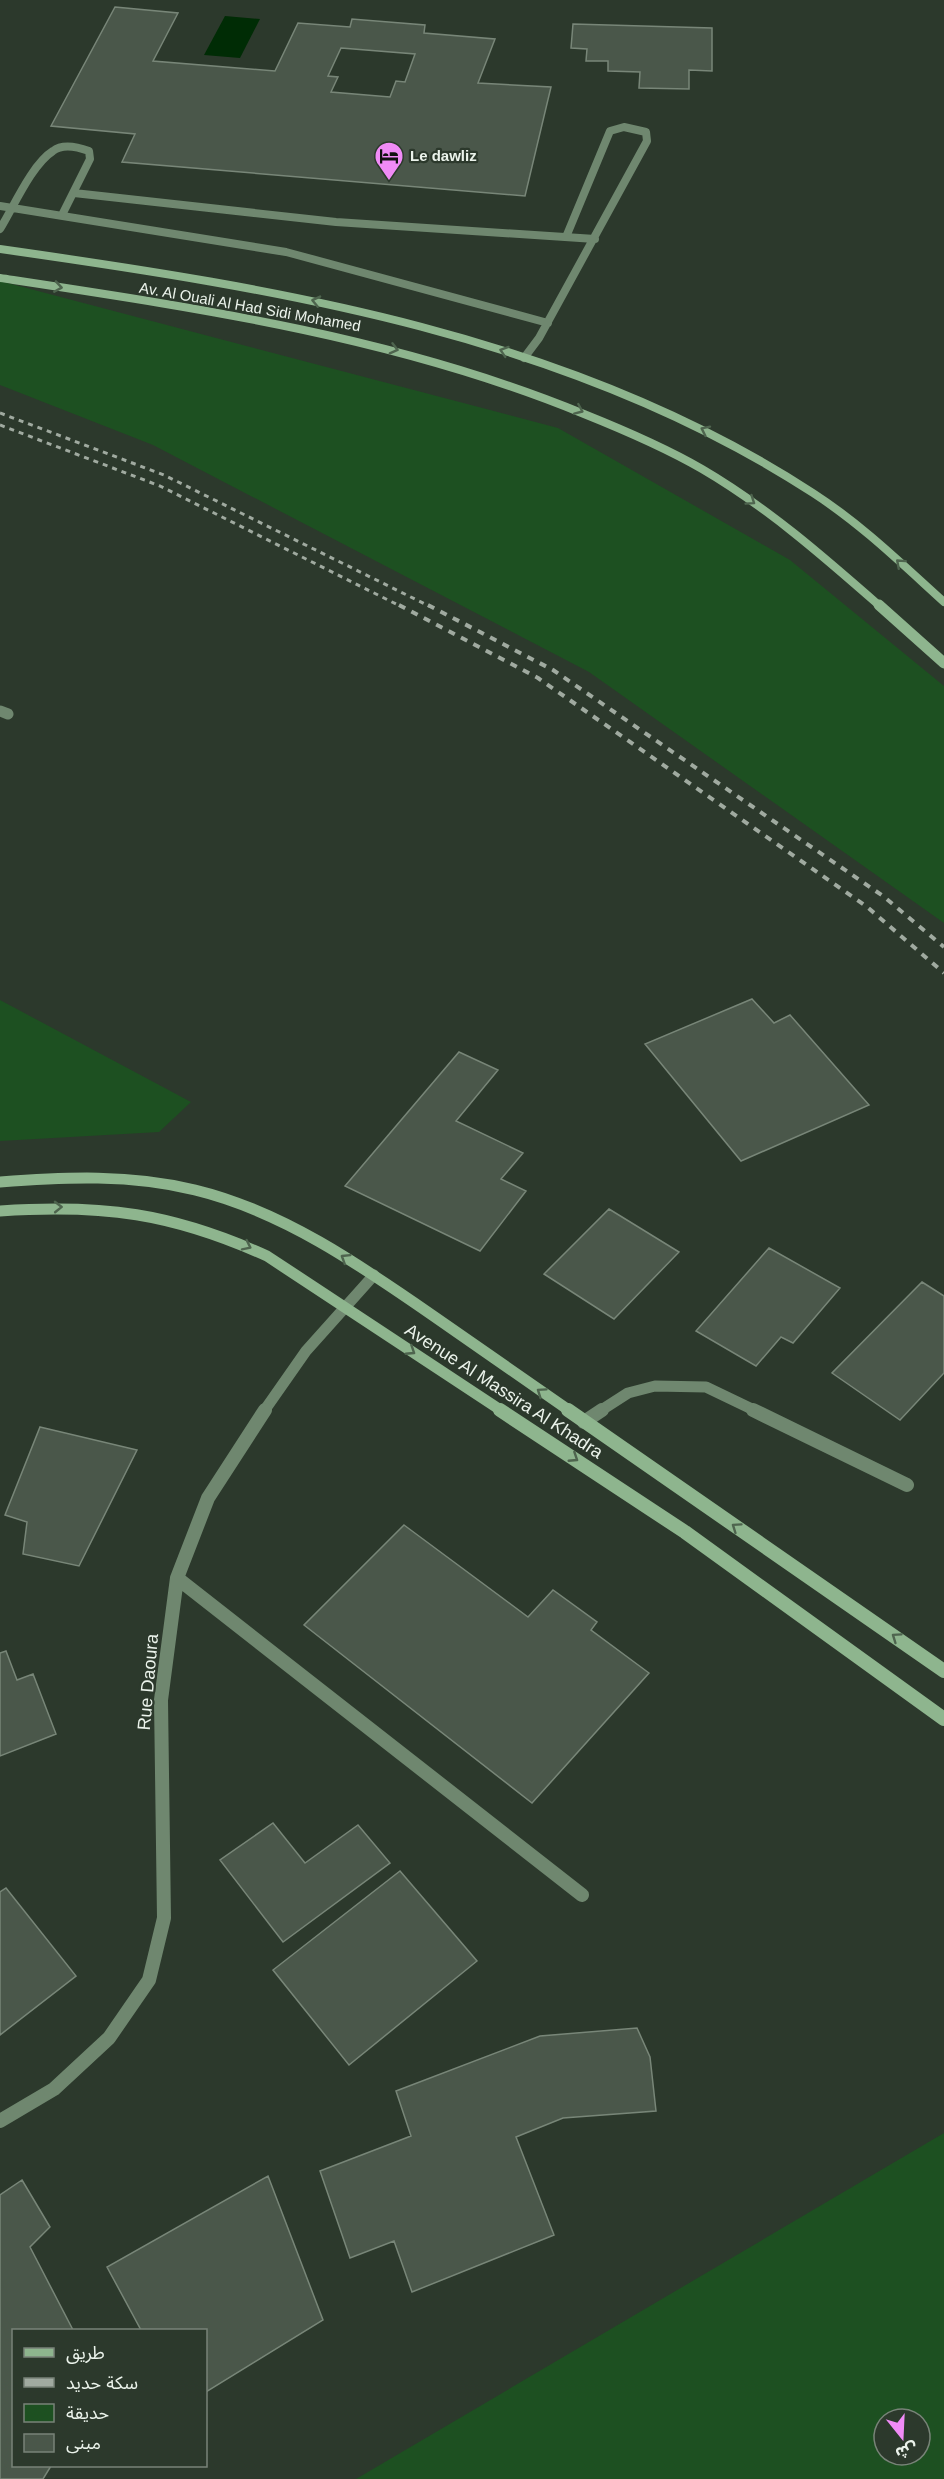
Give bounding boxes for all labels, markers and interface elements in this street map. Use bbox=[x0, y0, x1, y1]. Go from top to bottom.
hotel icon: Le dawliz bbox=[373, 140, 405, 182]
place label: Le dawliz bbox=[410, 147, 477, 164]
street label: Av. Al Ouali Al Had Sidi Mohamed bbox=[138, 279, 362, 334]
one-way arrow bbox=[53, 281, 62, 293]
one-way arrow bbox=[311, 295, 321, 308]
one-way arrow bbox=[389, 342, 399, 355]
one-way arrow bbox=[499, 346, 510, 359]
one-way arrow bbox=[573, 403, 584, 415]
one-way arrow bbox=[700, 426, 711, 438]
one-way arrow bbox=[744, 494, 755, 505]
one-way arrow bbox=[896, 559, 907, 570]
one-way arrow bbox=[54, 1201, 63, 1213]
one-way arrow bbox=[241, 1238, 252, 1250]
one-way arrow bbox=[341, 1253, 351, 1265]
street label: Avenue Al Massira Al Khadra bbox=[401, 1319, 607, 1463]
one-way arrow bbox=[405, 1344, 416, 1355]
one-way arrow bbox=[536, 1388, 547, 1399]
one-way arrow bbox=[568, 1451, 578, 1463]
one-way arrow bbox=[731, 1523, 742, 1534]
street label: Rue Daoura bbox=[134, 1632, 162, 1731]
one-way arrow bbox=[892, 1633, 903, 1644]
legend bbox=[12, 2329, 207, 2467]
text: طريق bbox=[66, 2343, 105, 2364]
text: سكة حديد bbox=[66, 2373, 138, 2393]
text: حديقة bbox=[66, 2403, 109, 2423]
north arrow bbox=[872, 2407, 932, 2467]
text: مبنى bbox=[66, 2433, 101, 2454]
text: ش bbox=[893, 2438, 920, 2462]

